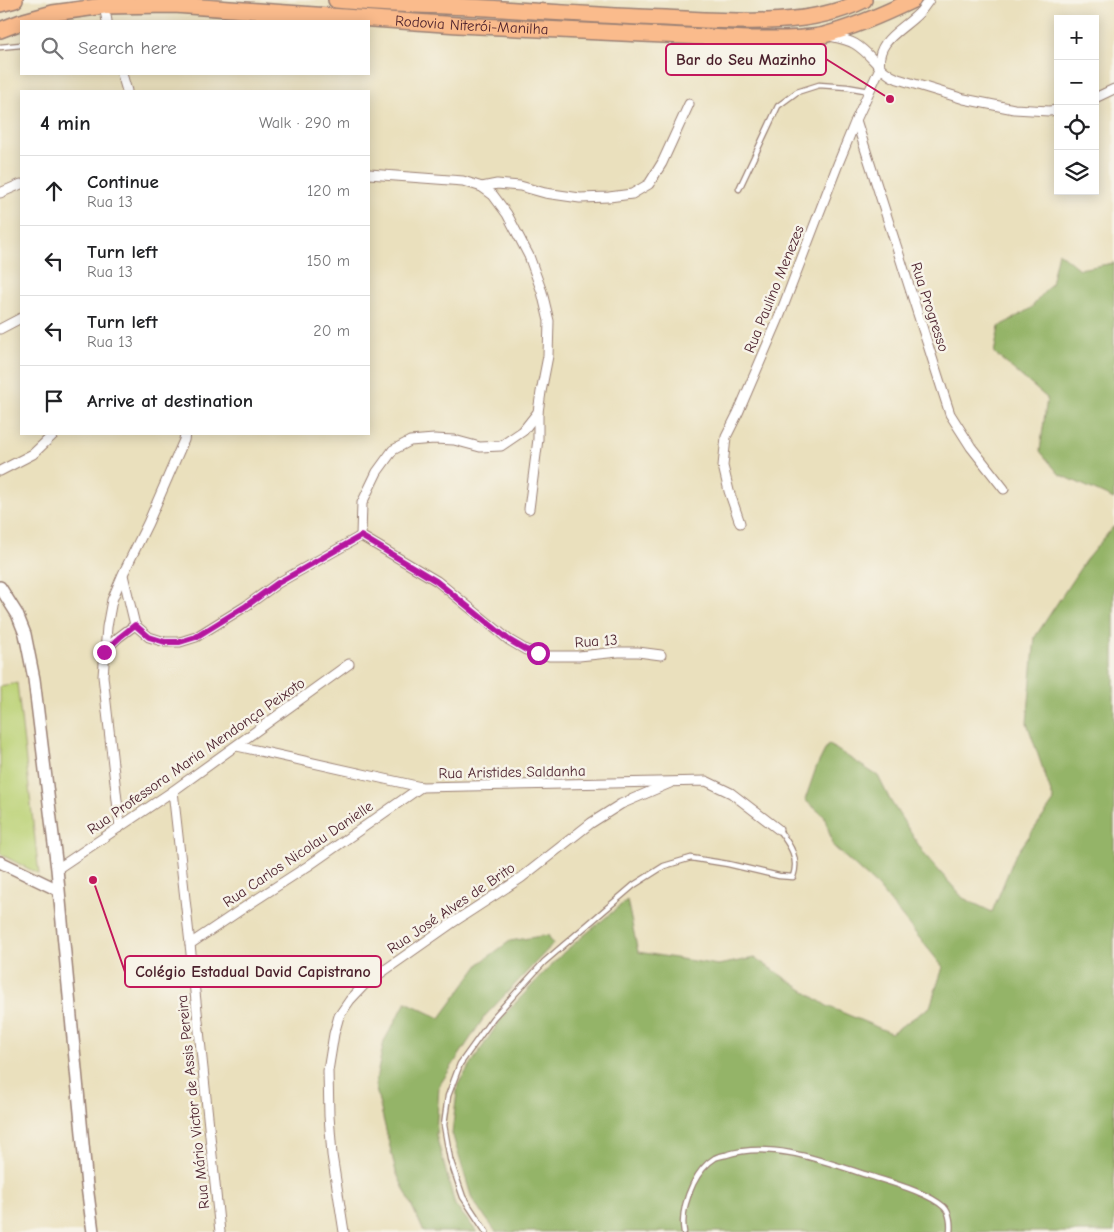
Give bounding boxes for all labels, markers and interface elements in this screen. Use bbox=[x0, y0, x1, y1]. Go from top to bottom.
street label: Rodovia Niterói-Manilha bbox=[394, 12, 549, 38]
map controls bbox=[1054, 15, 1099, 195]
button: + bbox=[1054, 15, 1099, 60]
search box bbox=[20, 20, 370, 75]
icon: search bbox=[38, 34, 66, 62]
text: Search here bbox=[78, 37, 177, 59]
callout: Bar do Seu Mazinho bbox=[666, 44, 826, 75]
text: Bar do Seu Mazinho bbox=[676, 51, 816, 69]
button: − bbox=[1054, 60, 1099, 105]
button: locate bbox=[1054, 105, 1099, 150]
text: 4 min bbox=[40, 111, 91, 135]
text: Walk · 290 m bbox=[259, 114, 350, 132]
button: layers bbox=[1054, 150, 1099, 195]
text: Continue bbox=[87, 171, 159, 193]
icon: ahead bbox=[40, 177, 68, 205]
text: 120 m bbox=[307, 182, 350, 200]
text: Rua 13 bbox=[87, 193, 133, 211]
street label: Rua Paulino Menezes bbox=[740, 222, 808, 356]
text: Turn left bbox=[87, 241, 158, 263]
icon: left bbox=[40, 247, 68, 275]
text: 150 m bbox=[307, 252, 350, 270]
street label: Rua Progresso bbox=[907, 260, 953, 354]
text: Rua 13 bbox=[87, 263, 133, 281]
text: Turn left bbox=[87, 311, 158, 333]
icon: left bbox=[40, 317, 68, 345]
text: 20 m bbox=[313, 322, 350, 340]
text: Rua 13 bbox=[87, 333, 133, 351]
icon: arrive bbox=[40, 387, 68, 415]
text: Arrive at destination bbox=[87, 390, 253, 412]
street label: Rua 13 bbox=[574, 631, 618, 651]
route end bbox=[93, 641, 116, 664]
route start bbox=[527, 642, 550, 665]
street label: Rua Professora Maria Mendonça Peixoto bbox=[84, 674, 308, 838]
street label: Rua Aristides Saldanha bbox=[438, 762, 586, 782]
street label: Rua Carlos Nicolau Danielle bbox=[219, 797, 377, 911]
street label: Rua José Alves de Brito bbox=[384, 858, 518, 958]
callout: Colégio Estadual David Capistrano bbox=[125, 956, 381, 987]
text: Colégio Estadual David Capistrano bbox=[135, 963, 371, 981]
street label: Rua Mário Victor de Assis Pereira bbox=[173, 994, 213, 1210]

